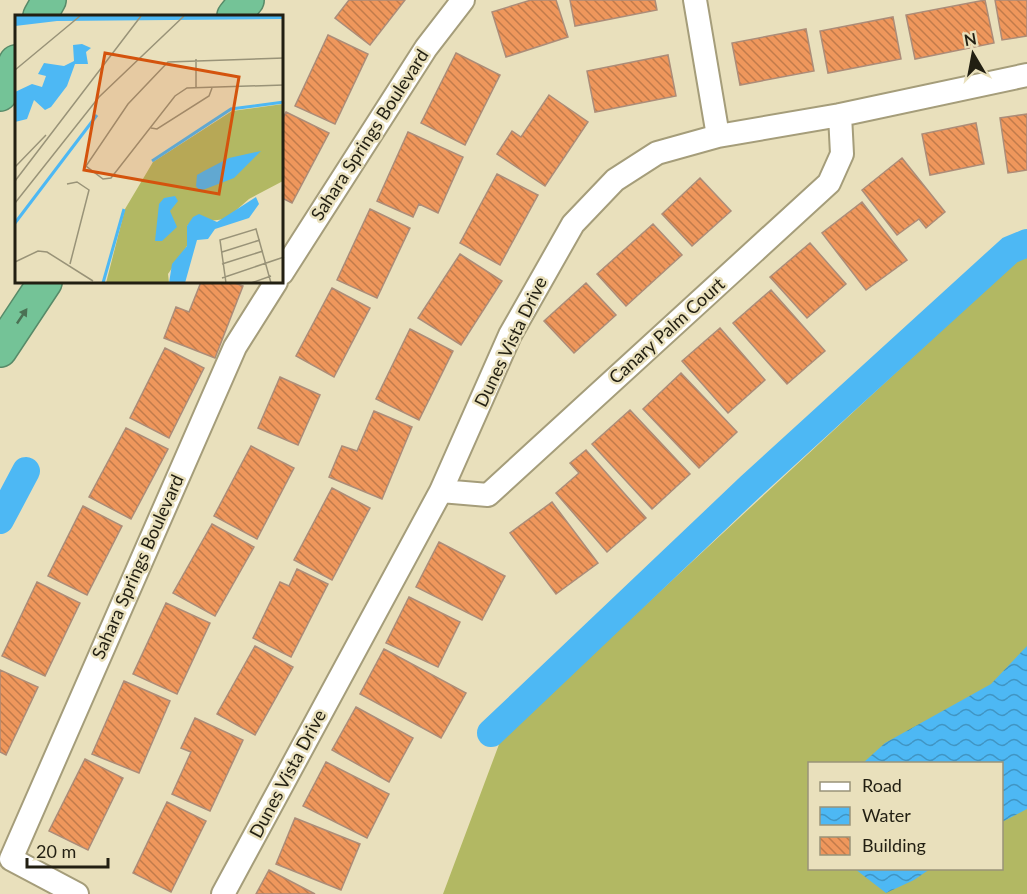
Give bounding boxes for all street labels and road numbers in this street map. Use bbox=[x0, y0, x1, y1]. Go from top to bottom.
street label: Sahara Springs Boulevard bbox=[306, 45, 433, 224]
street label: Canary Palm Court bbox=[604, 272, 729, 388]
street label: Dunes Vista Drive bbox=[469, 273, 551, 410]
street label: Sahara Springs Boulevard bbox=[86, 471, 188, 662]
street label: Dunes Vista Drive bbox=[244, 706, 330, 841]

